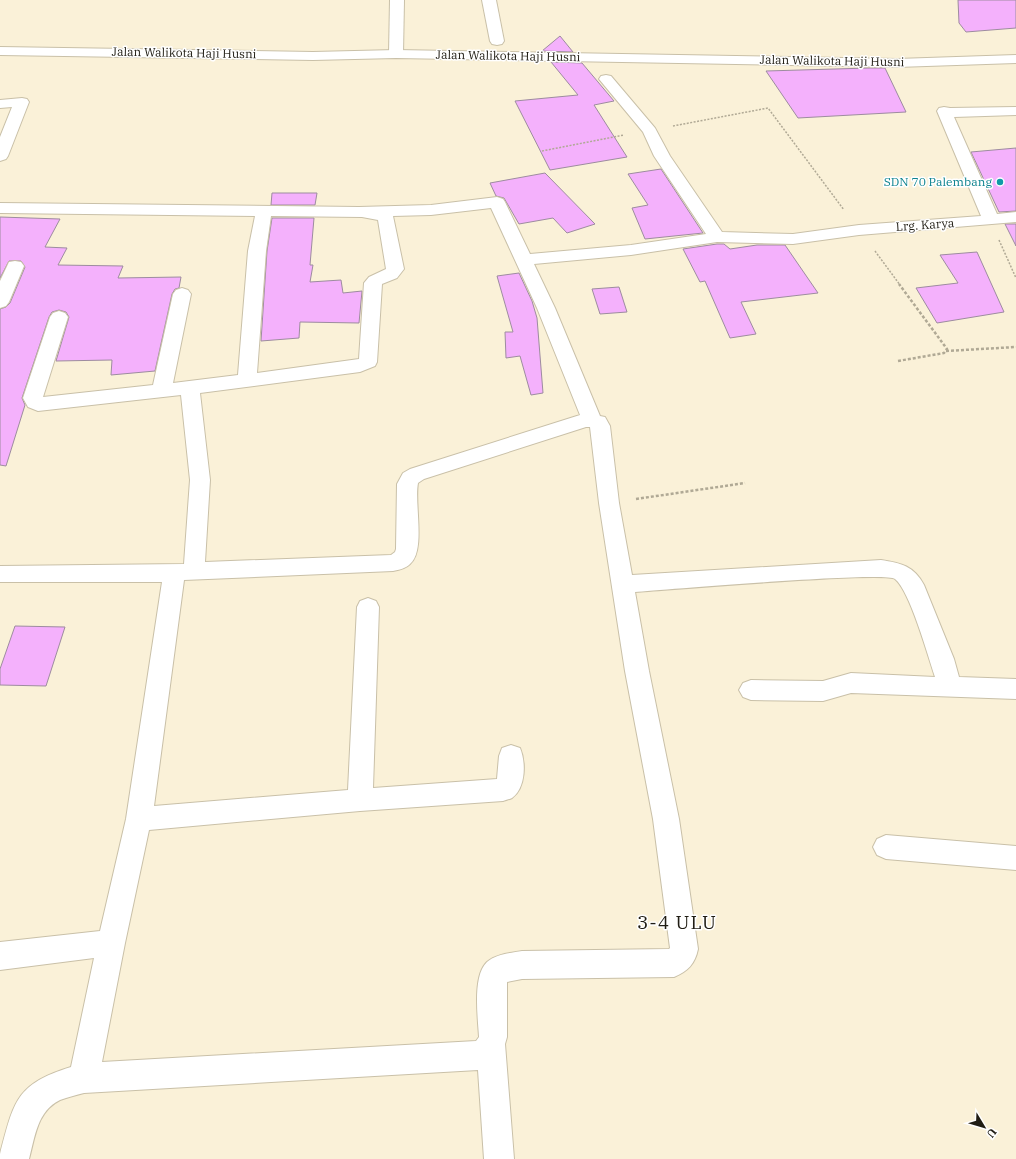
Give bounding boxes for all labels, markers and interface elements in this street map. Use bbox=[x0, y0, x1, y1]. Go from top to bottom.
street label: Jalan Walikota Haji Husni bbox=[111, 44, 257, 61]
street label: Jalan Walikota Haji Husni bbox=[435, 47, 581, 64]
street label: Jalan Walikota Haji Husni bbox=[759, 52, 905, 69]
place label: SDN 70 Palembang bbox=[884, 174, 992, 189]
marker: SDN 70 Palembang bbox=[995, 177, 1005, 187]
street label: Lrg. Karya bbox=[895, 215, 955, 234]
district label: 3-4 ULU bbox=[637, 910, 717, 934]
north arrow bbox=[964, 1107, 1004, 1147]
text: U bbox=[983, 1126, 1000, 1141]

